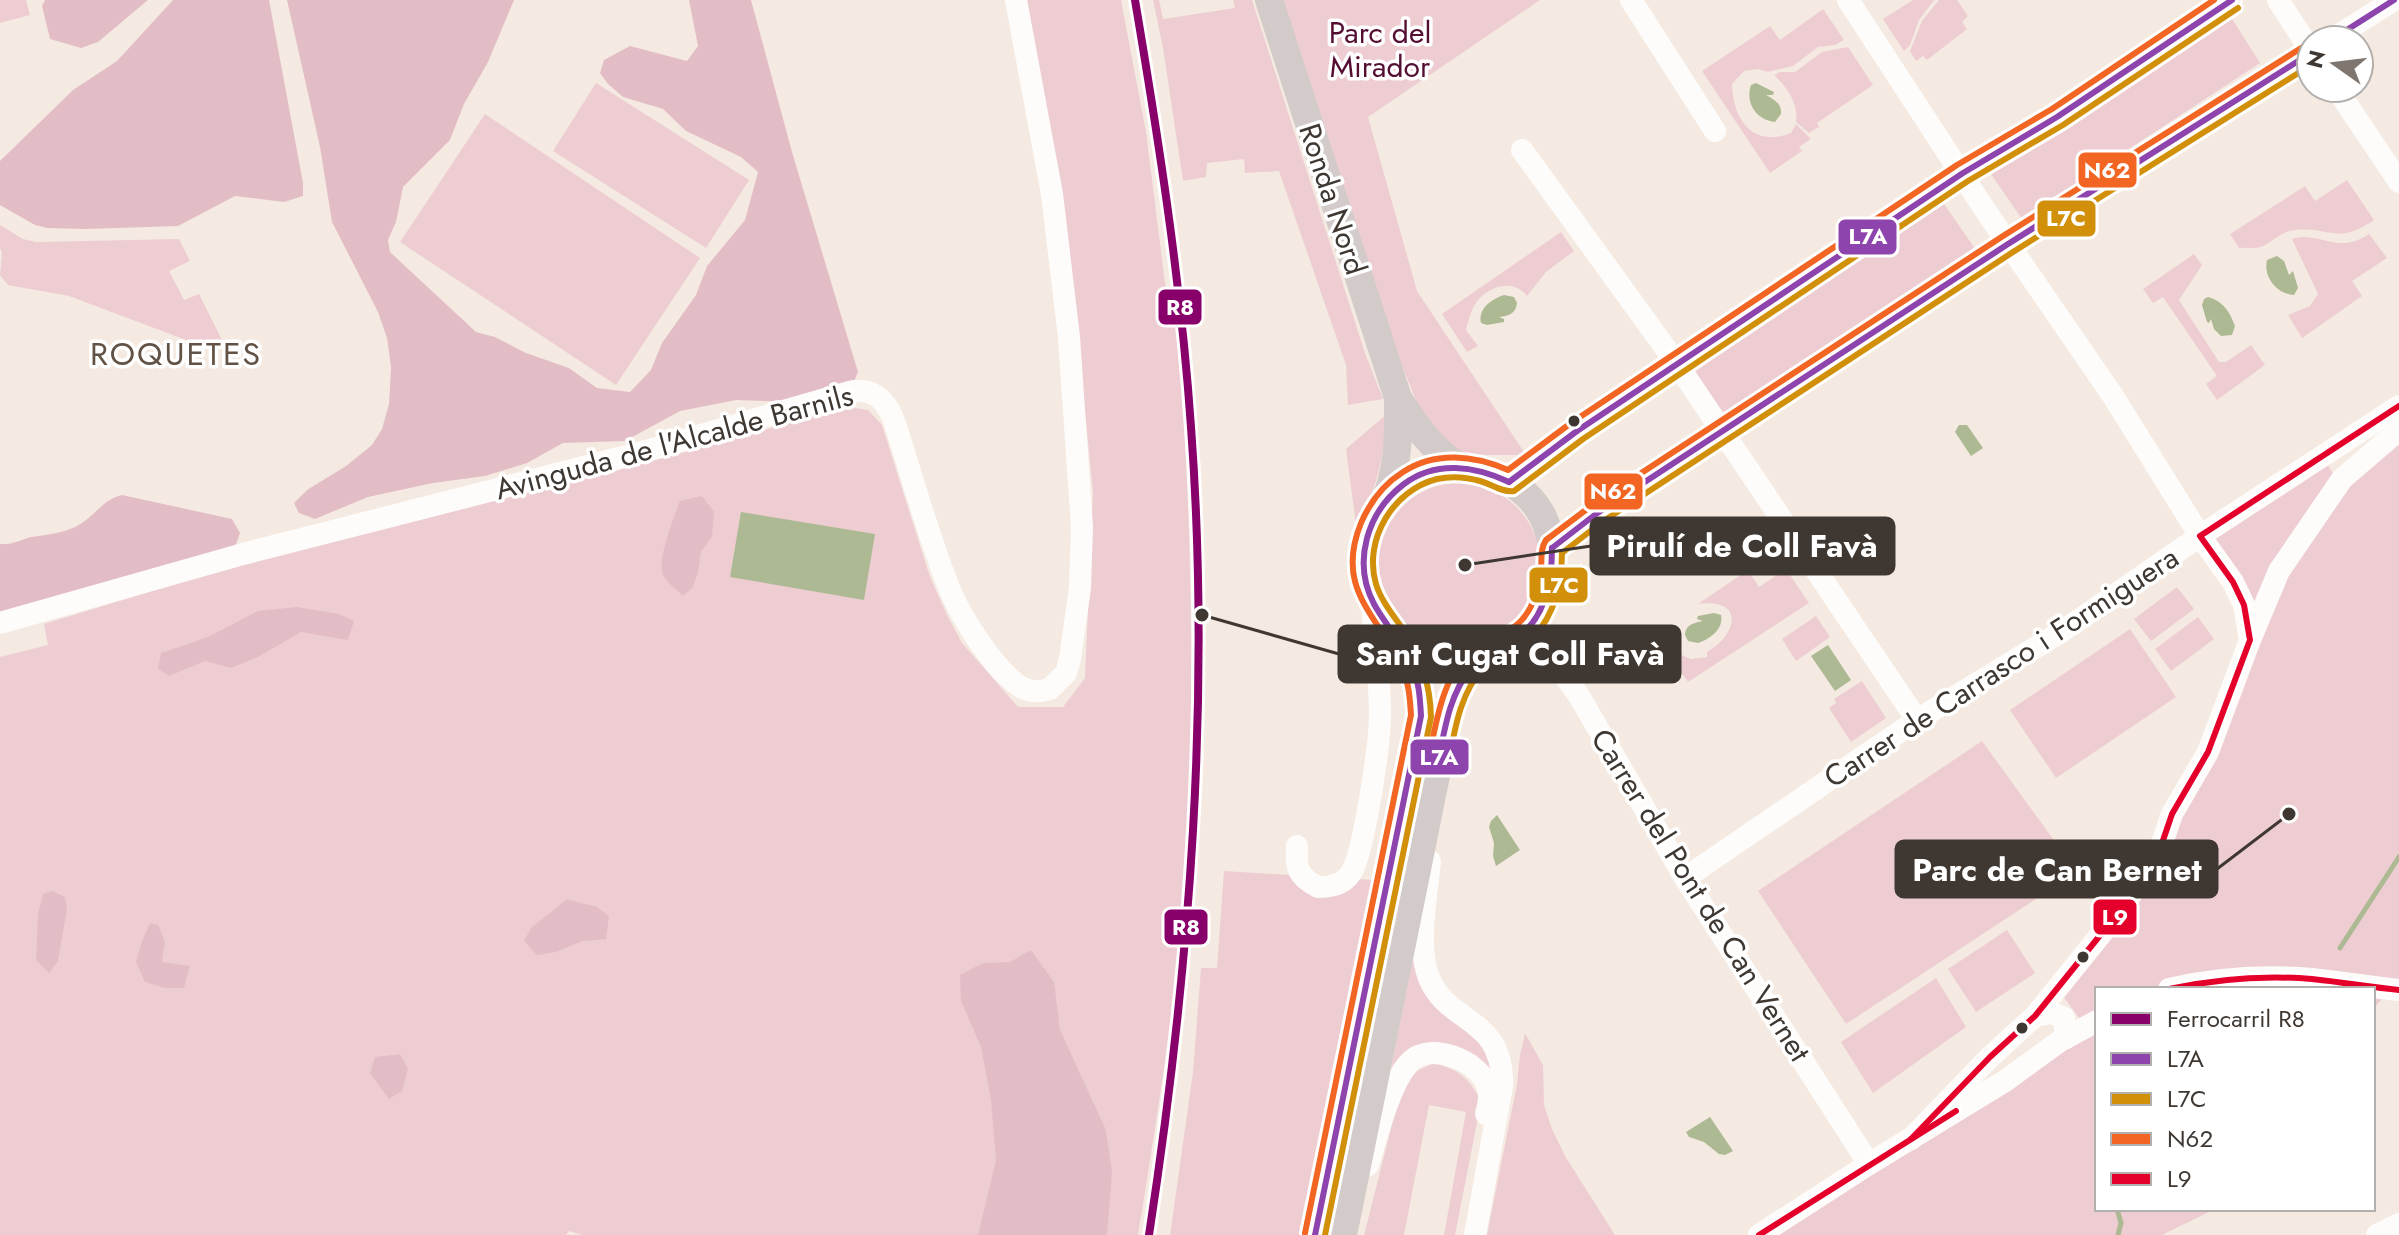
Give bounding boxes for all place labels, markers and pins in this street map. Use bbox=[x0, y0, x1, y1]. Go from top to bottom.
unlabelled marker bbox=[1566, 413, 1582, 429]
callout: Pirulí de Coll Favà bbox=[1591, 518, 1894, 574]
callout: Sant Cugat Coll Favà bbox=[1339, 626, 1680, 682]
callout: Parc de Can Bernet bbox=[1896, 841, 2217, 897]
unlabelled marker bbox=[2075, 949, 2091, 965]
unlabelled marker bbox=[2014, 1020, 2030, 1036]

